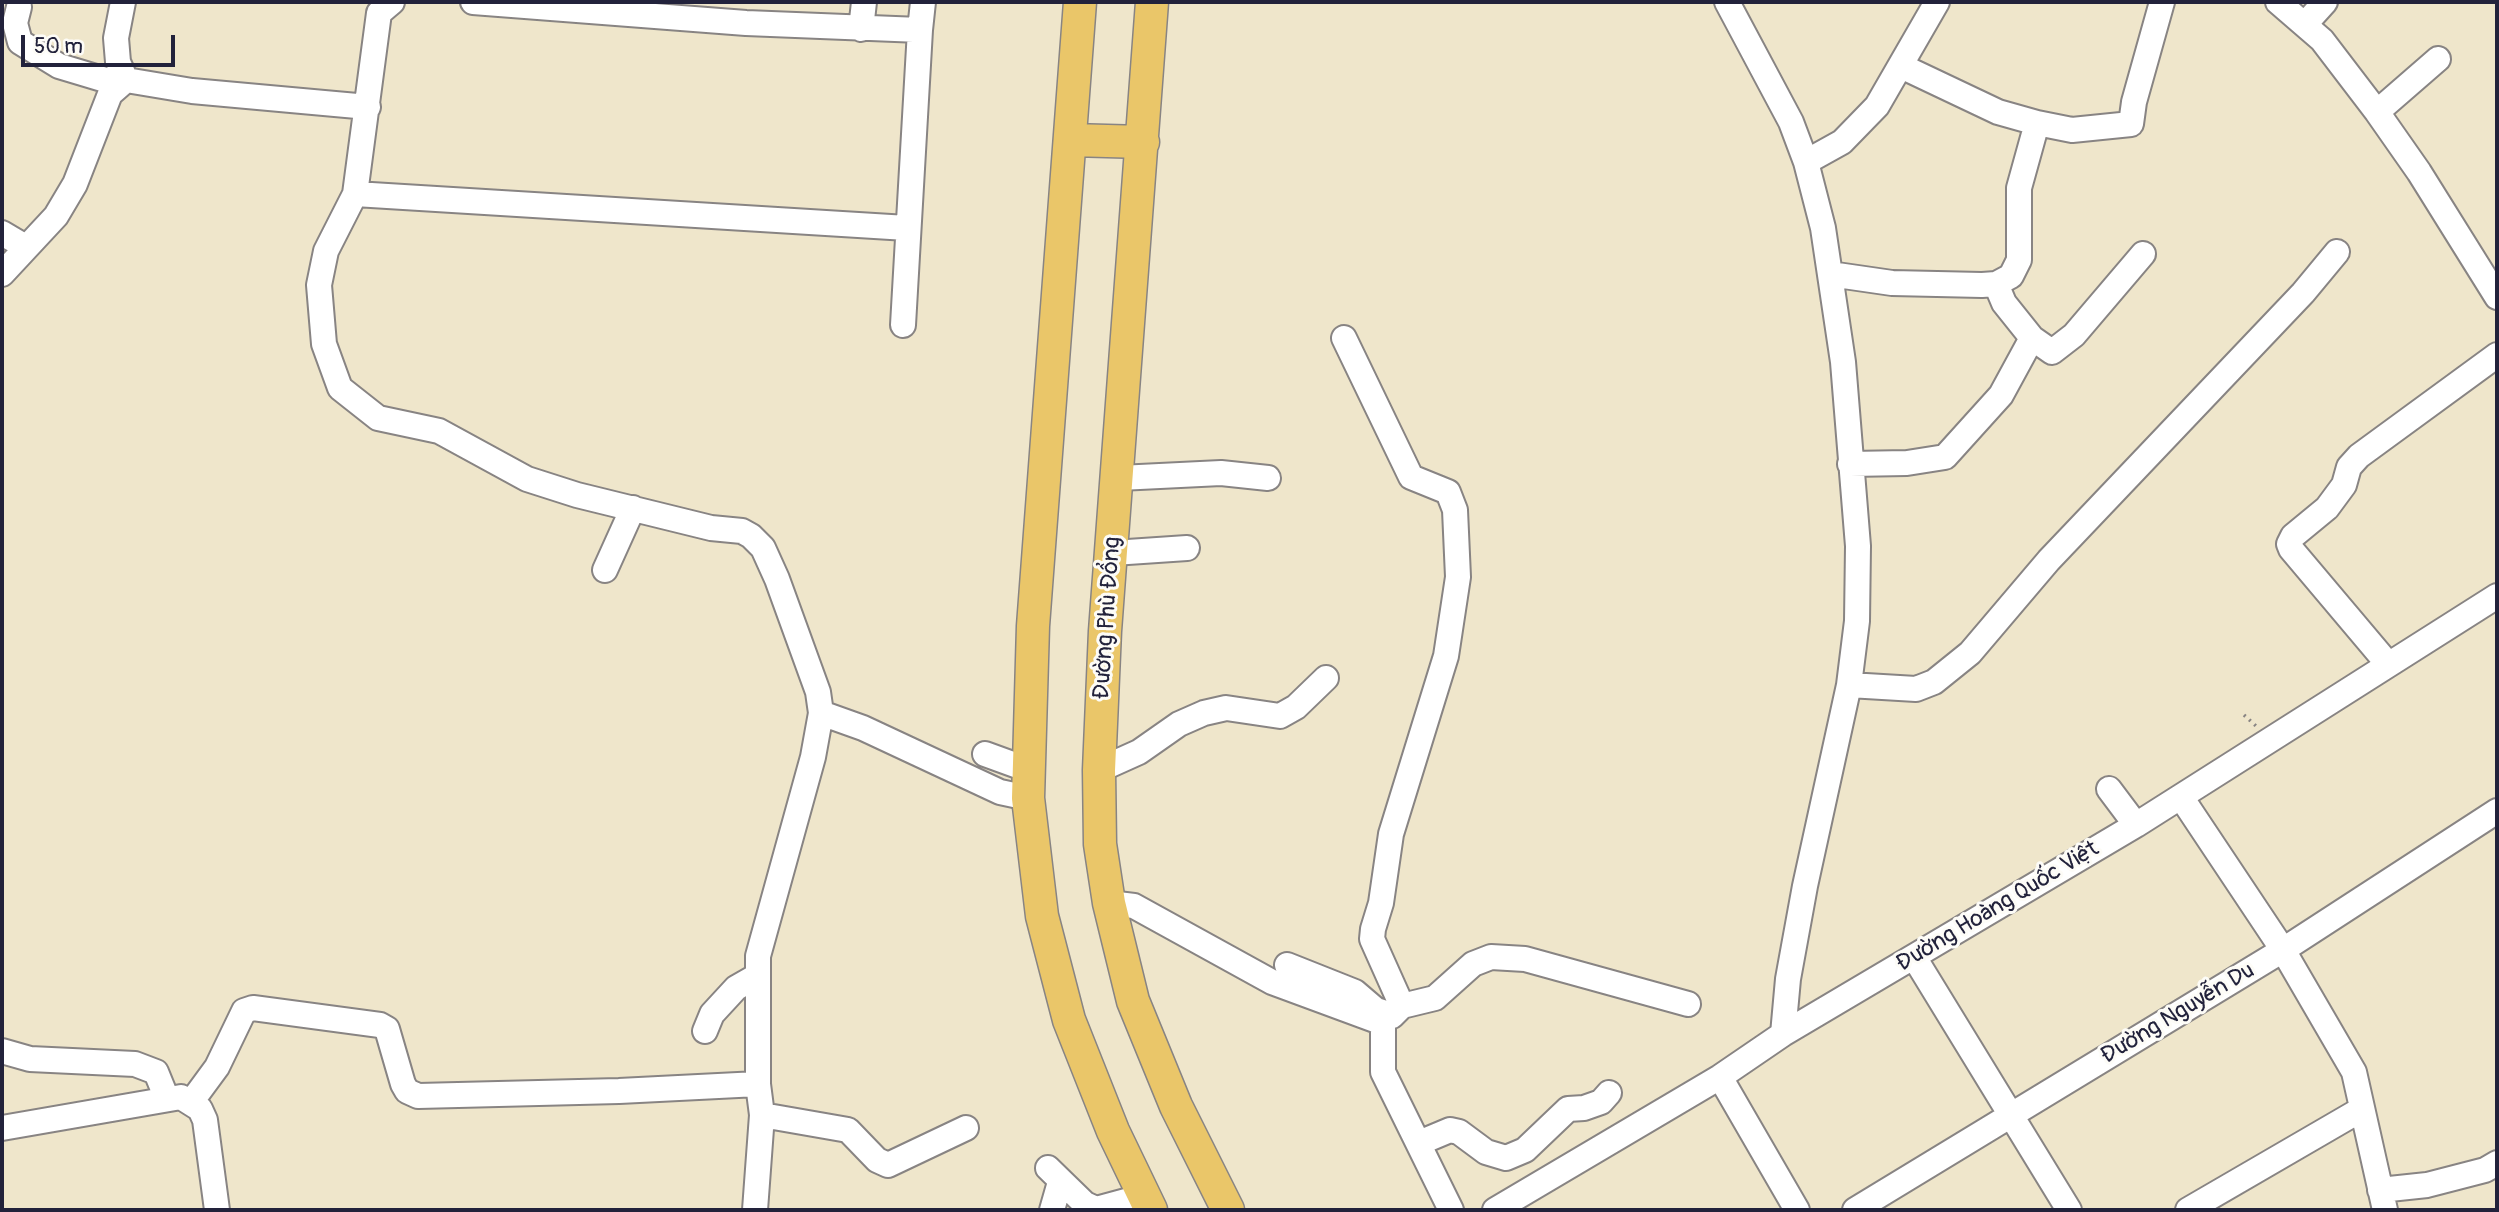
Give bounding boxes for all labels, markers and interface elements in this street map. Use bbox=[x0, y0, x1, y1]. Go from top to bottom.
scale bar bbox=[24, 21, 178, 65]
text: 50 m bbox=[34, 33, 83, 60]
street label: Đường Phù Đổng bbox=[1089, 536, 1127, 700]
street label: Đường Hoàng Quốc Việt bbox=[1892, 836, 2104, 978]
street label: Đường Nguyễn Du bbox=[2096, 957, 2260, 1071]

